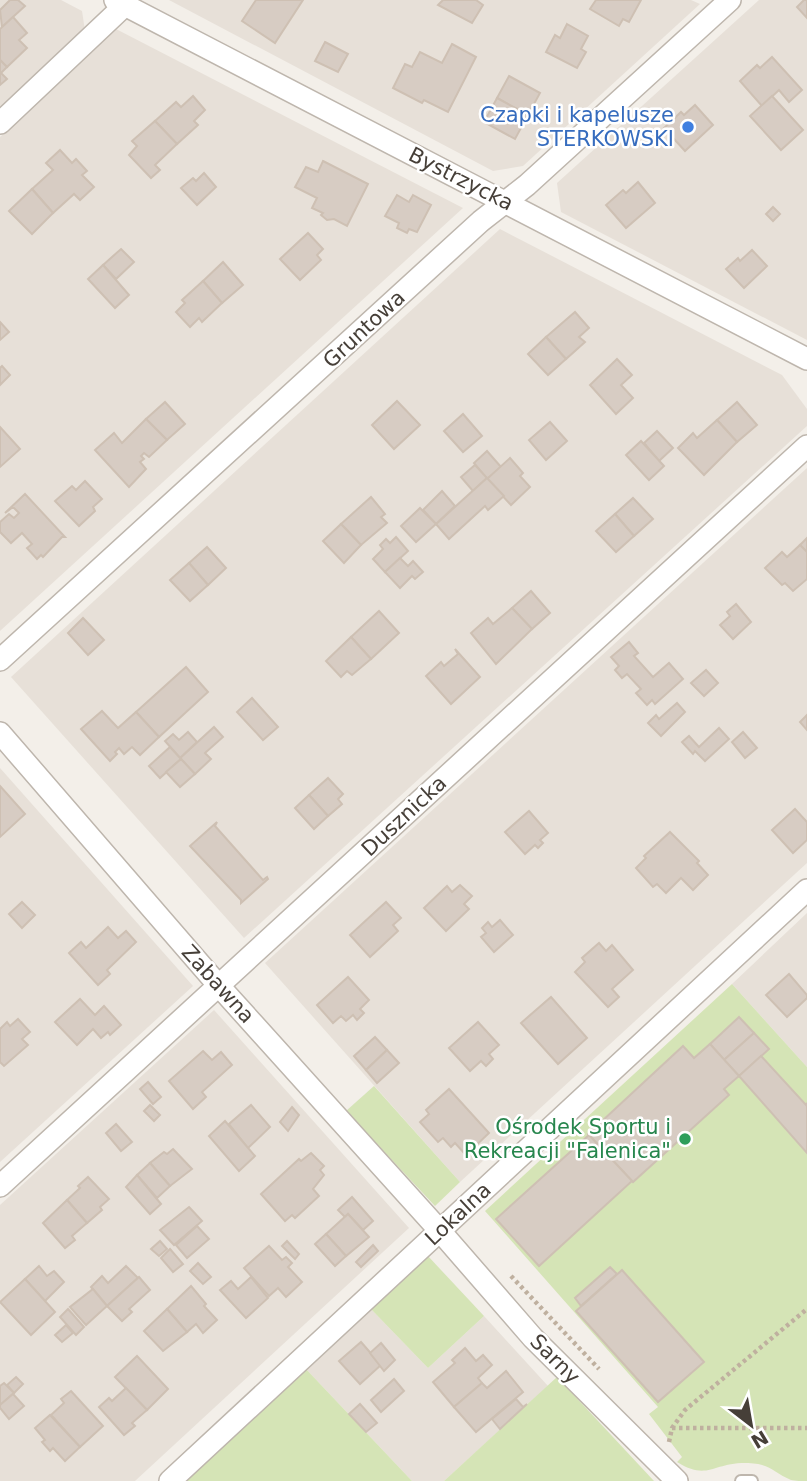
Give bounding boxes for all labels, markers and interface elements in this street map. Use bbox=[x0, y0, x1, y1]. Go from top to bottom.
place label: Czapki i kapelusze STERKOWSKI bbox=[480, 103, 674, 151]
marker: Czapki i kapelusze STERKOWSKI bbox=[680, 119, 696, 135]
street label: Bystrzycka bbox=[405, 142, 517, 216]
street label: Gruntowa bbox=[318, 285, 410, 373]
street label: Dusznicka bbox=[357, 771, 451, 861]
street label: Zabawna bbox=[177, 940, 259, 1028]
place label: Ośrodek Sportu i Rekreacji "Falenica" bbox=[464, 1115, 671, 1163]
marker: Ośrodek Sportu i Rekreacji "Falenica" bbox=[677, 1131, 693, 1147]
street label: Lokalna bbox=[420, 1178, 496, 1250]
street label: Sarny bbox=[525, 1329, 585, 1389]
north arrow bbox=[716, 1390, 786, 1460]
text: N bbox=[747, 1426, 772, 1453]

